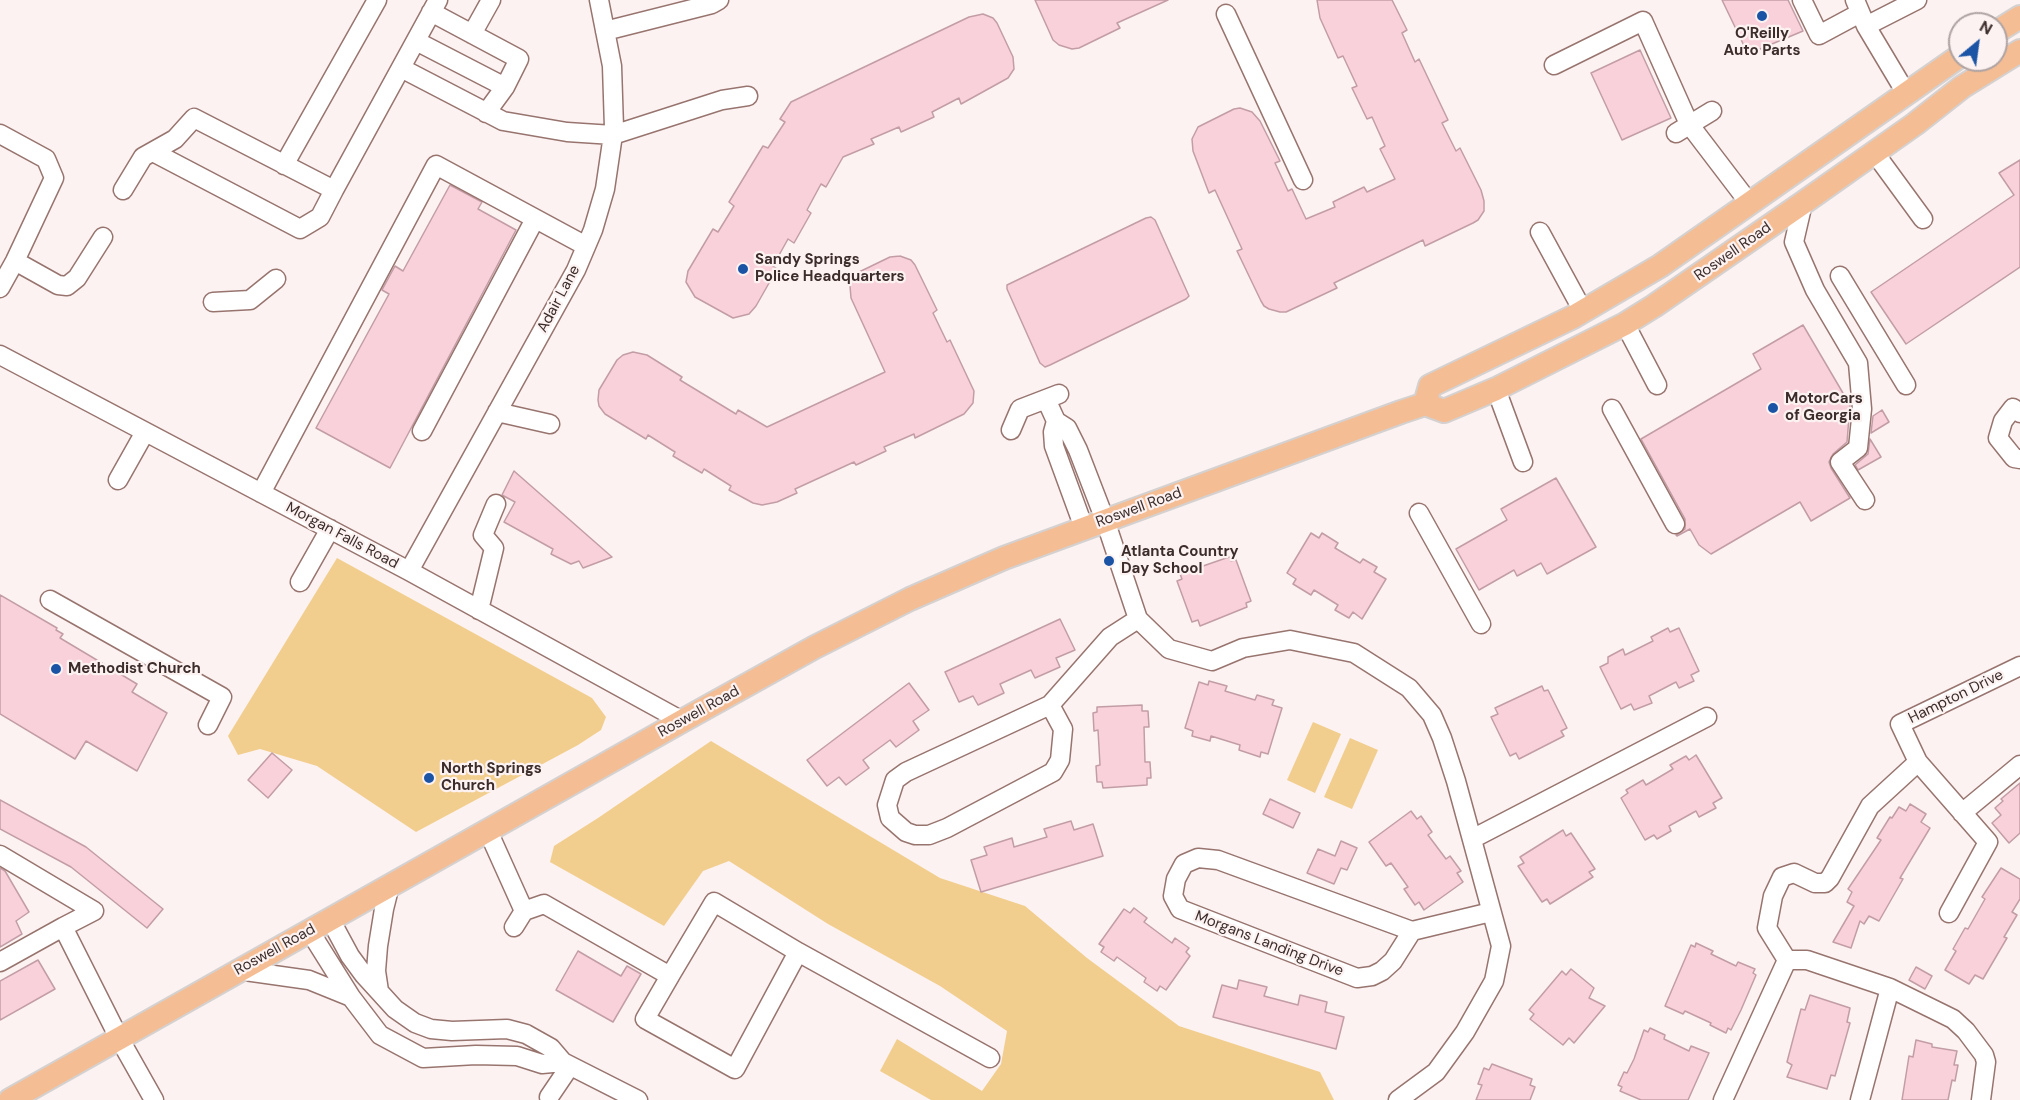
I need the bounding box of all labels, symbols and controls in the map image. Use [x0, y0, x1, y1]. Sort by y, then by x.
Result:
marker: O'Reilly Auto Parts [1755, 9, 1769, 23]
north arrow [1948, 12, 2008, 72]
text: N [1976, 16, 1996, 40]
place label: O'Reilly Auto Parts [1724, 25, 1800, 60]
street label: Roswell Road [1691, 219, 1775, 285]
place label: Sandy Springs Police Headquarters [755, 251, 905, 286]
street label: Adair Lane [534, 262, 584, 336]
marker: Sandy Springs Police Headquarters [736, 262, 750, 276]
place label: MotorCars of Georgia [1785, 390, 1863, 425]
marker: MotorCars of Georgia [1766, 401, 1780, 415]
street label: Roswell Road [1094, 484, 1184, 532]
street label: Morgan Falls Road [283, 499, 401, 573]
place label: Atlanta Country Day School [1121, 543, 1239, 578]
marker: Atlanta Country Day School [1102, 554, 1116, 568]
place label: Methodist Church [68, 660, 201, 678]
marker: Methodist Church [49, 662, 63, 676]
street label: Hampton Drive [1906, 666, 2006, 728]
street label: Roswell Road [655, 682, 743, 742]
place label: North Springs Church [441, 760, 542, 795]
marker: North Springs Church [422, 771, 436, 785]
street label: Morgans Landing Drive [1192, 907, 1346, 981]
street label: Roswell Road [231, 920, 319, 980]

